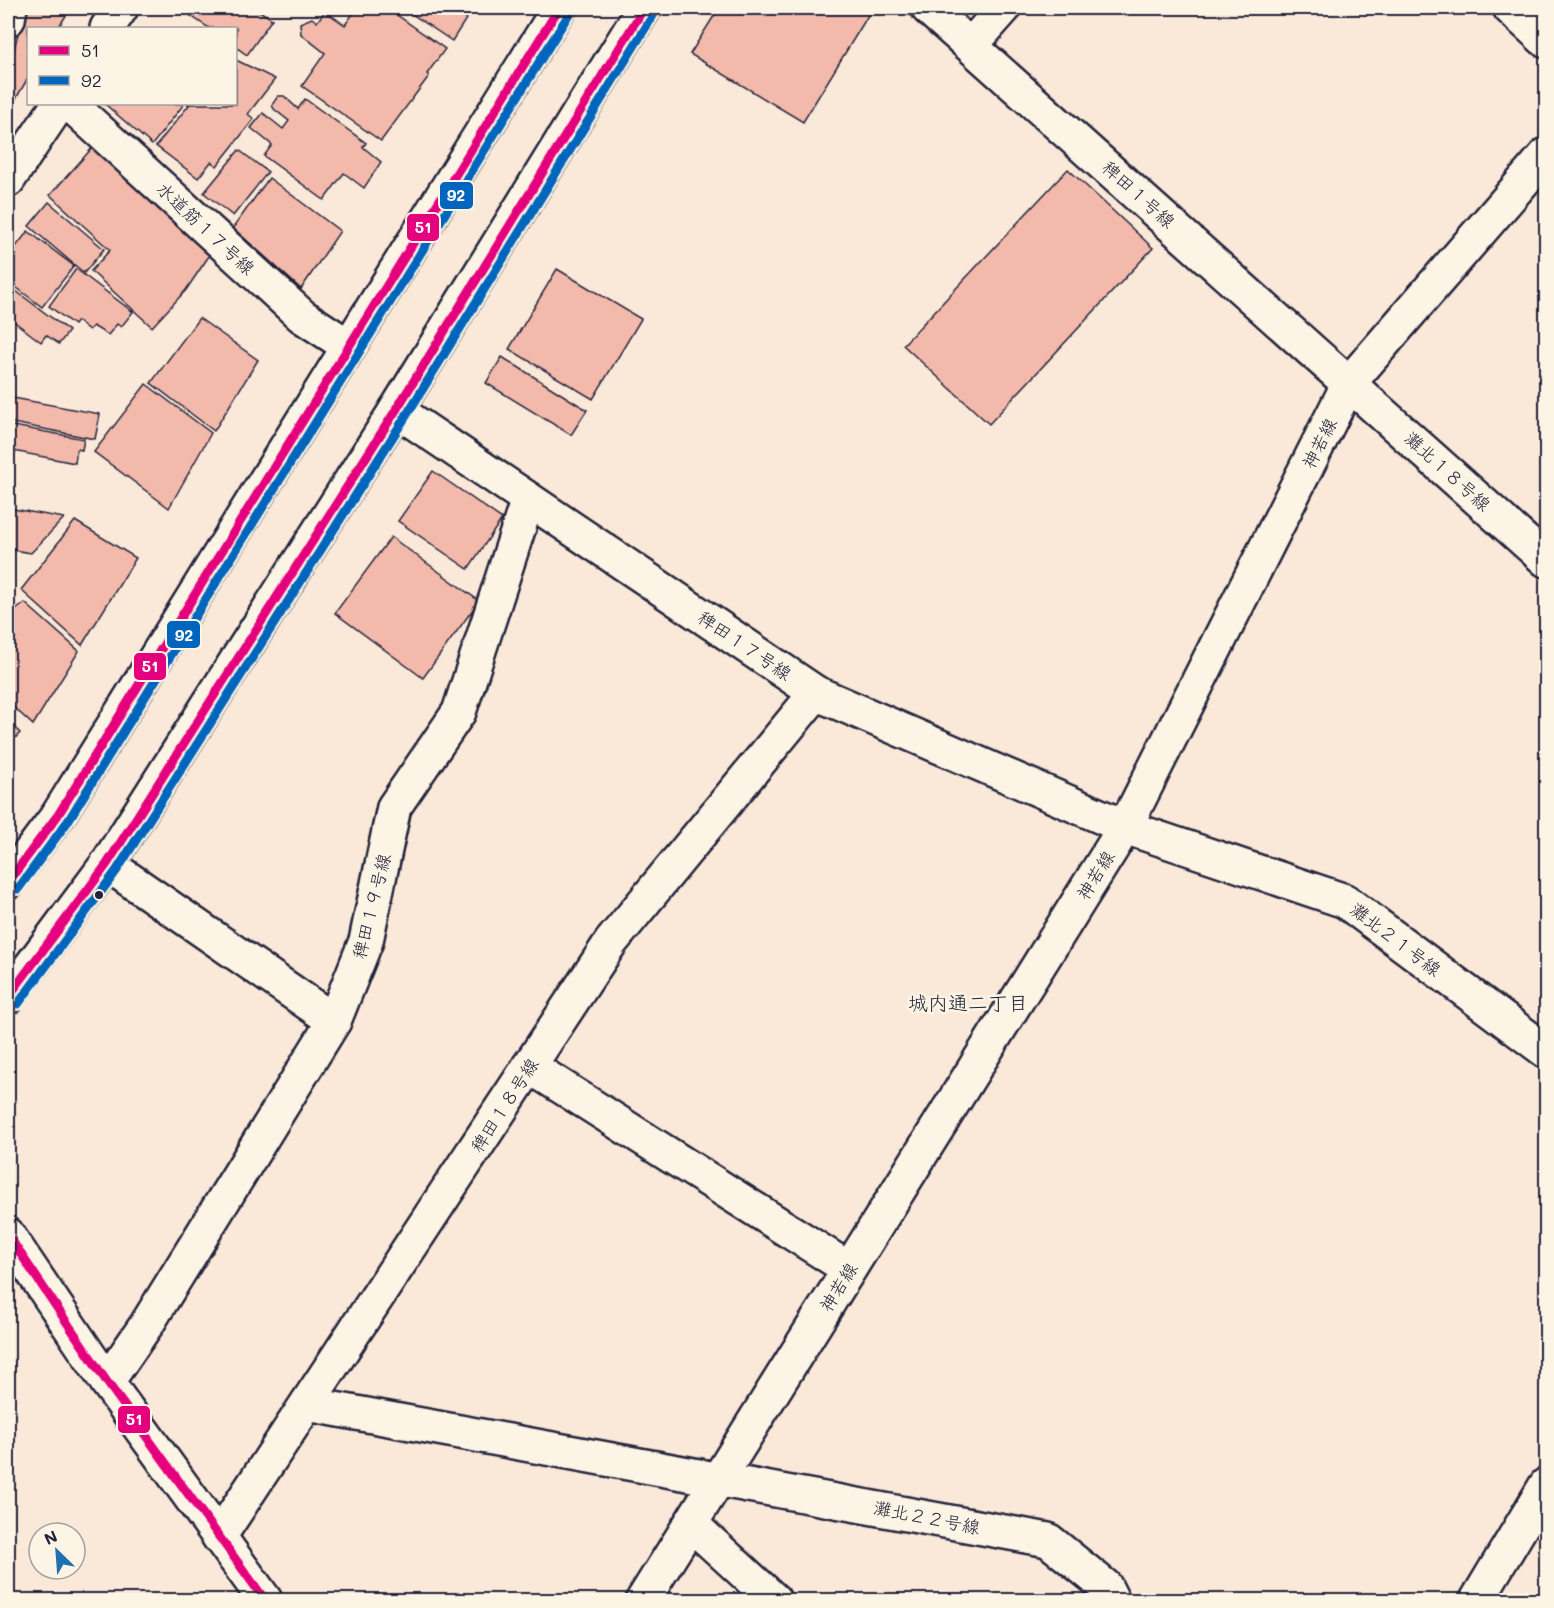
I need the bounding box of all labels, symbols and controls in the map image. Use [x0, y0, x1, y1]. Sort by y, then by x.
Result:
legend [27, 27, 237, 105]
text: 51 [81, 38, 100, 62]
text: 92 [81, 68, 102, 92]
street label: 稗田１号線 [1098, 155, 1180, 233]
street label: 水道筋１７号線 [152, 176, 260, 280]
line badge: 92 [439, 181, 474, 210]
text: 92 [447, 184, 465, 205]
line badge: 51 [406, 213, 440, 242]
text: 51 [415, 216, 431, 237]
street label: 神若線 [1296, 413, 1342, 473]
street label: 灘北１８号線 [1400, 426, 1496, 516]
street label: 稗田１７号線 [694, 605, 796, 685]
line badge: 92 [166, 620, 201, 649]
text: 92 [175, 624, 193, 645]
line badge: 51 [133, 652, 167, 681]
text: 51 [142, 655, 158, 676]
street label: 神若線 [1071, 846, 1119, 904]
street label: 稗田１９号線 [346, 851, 396, 961]
unlabelled marker [93, 889, 105, 901]
street label: 灘北２１号線 [1346, 897, 1446, 981]
district label: 城内通二丁目 [908, 989, 1028, 1015]
street label: 稗田１８号線 [465, 1053, 543, 1157]
street label: 神若線 [814, 1258, 862, 1316]
line badge: 51 [117, 1405, 151, 1434]
text: 51 [126, 1408, 142, 1429]
street label: 灘北２２号線 [872, 1495, 982, 1539]
north arrow [27, 1521, 87, 1581]
text: N [41, 1525, 60, 1549]

